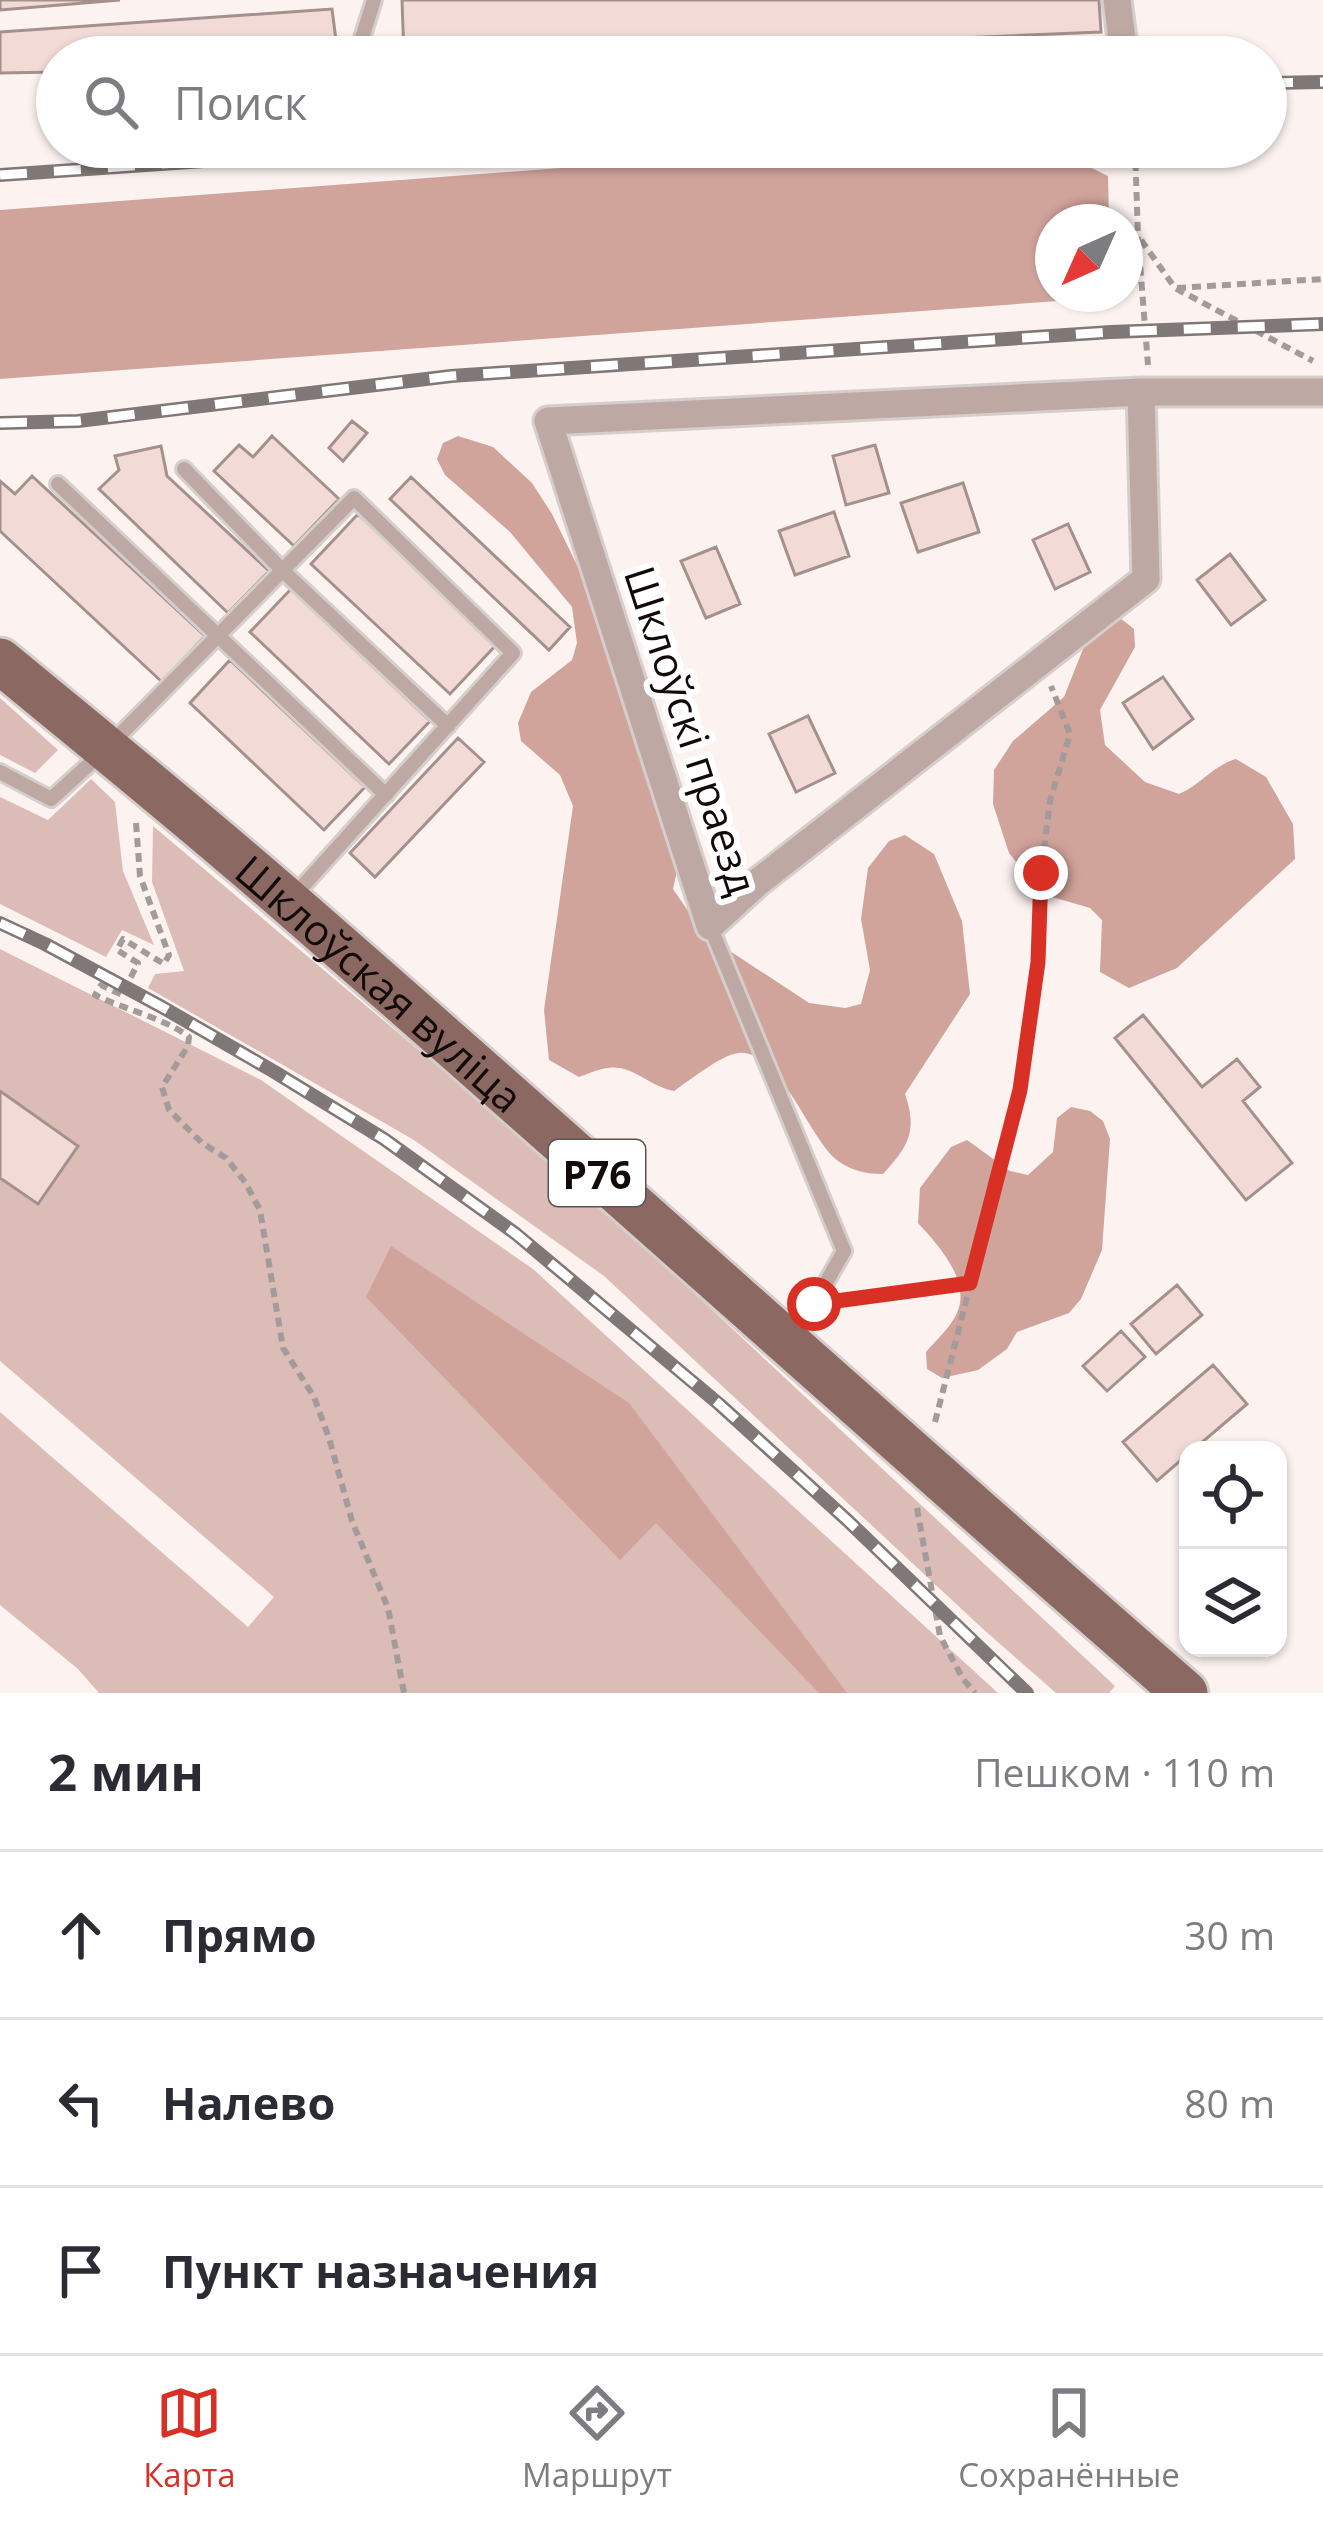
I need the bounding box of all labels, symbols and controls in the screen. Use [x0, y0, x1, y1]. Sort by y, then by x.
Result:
search box [36, 36, 1287, 168]
icon: search [78, 69, 144, 135]
text: Поиск [174, 72, 307, 133]
north arrow [1035, 204, 1143, 312]
street label: Шклоўскі праезд [612, 559, 772, 901]
street label: Шклоўская вуліца [224, 841, 536, 1124]
route end [1014, 846, 1068, 900]
road number: Р76 [549, 1140, 645, 1206]
route start [787, 1277, 841, 1331]
map controls [1179, 1441, 1287, 1657]
button: locate [1179, 1441, 1287, 1549]
button: layers [1179, 1549, 1287, 1657]
text: 2 мин [48, 1736, 204, 1806]
text: Пешком · 110 m [974, 1745, 1275, 1798]
icon: ahead [48, 1902, 114, 1968]
text: Прямо [162, 1904, 317, 1965]
text: 30 m [1184, 1908, 1275, 1961]
icon: left [48, 2070, 114, 2136]
text: Налево [162, 2072, 335, 2133]
text: 80 m [1184, 2076, 1275, 2129]
icon: arrive [48, 2238, 114, 2304]
text: Пункт назначения [162, 2240, 599, 2301]
tab: Карта [143, 2380, 236, 2497]
tab: Маршрут [522, 2380, 672, 2497]
tab: Сохранённые [958, 2380, 1180, 2497]

